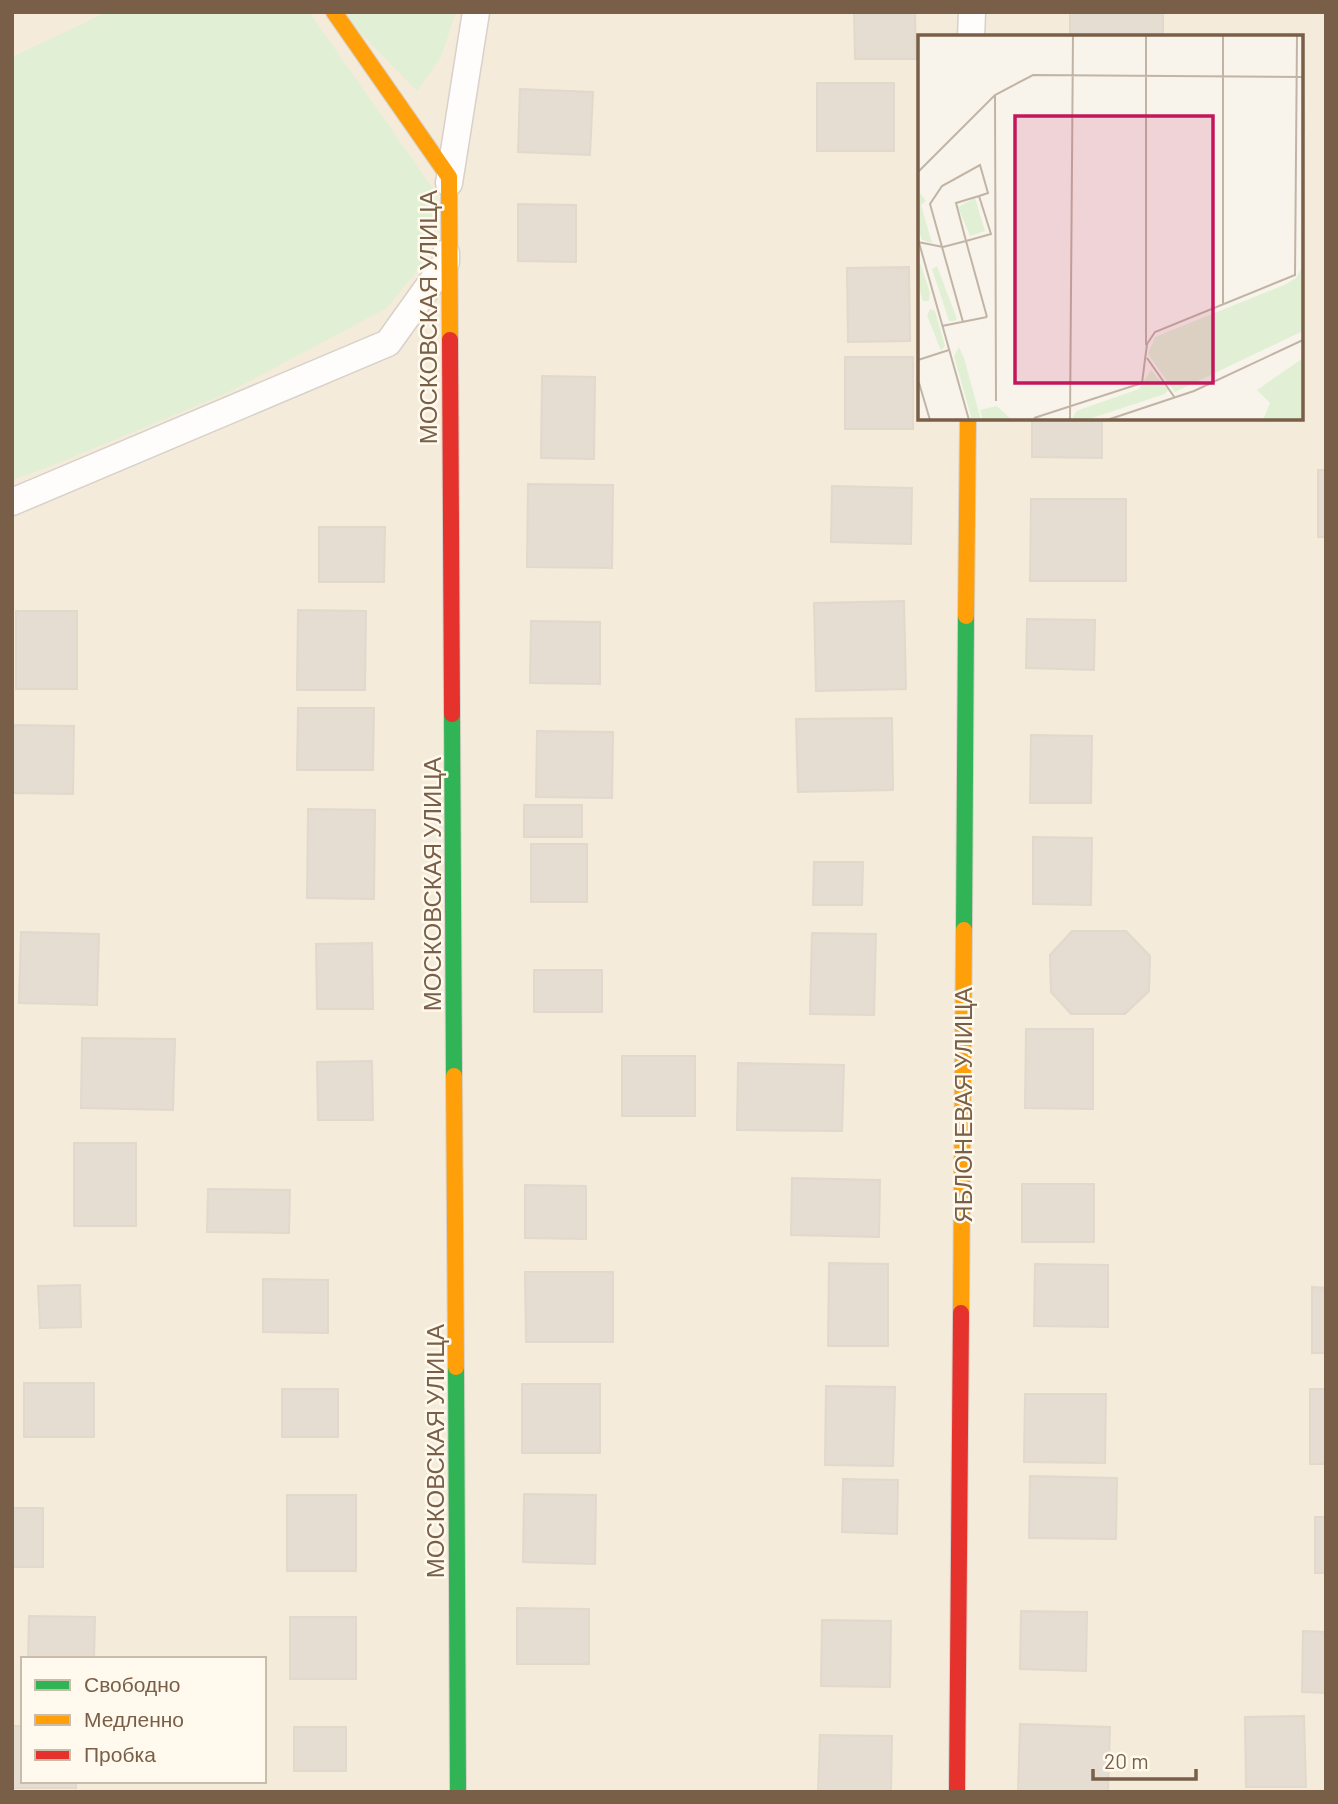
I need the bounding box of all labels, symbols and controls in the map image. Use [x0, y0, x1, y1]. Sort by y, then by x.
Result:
inset map [918, 35, 1303, 420]
street label: МОСКОВСКАЯ УЛИЦА [413, 190, 442, 444]
street label: МОСКОВСКАЯ УЛИЦА [417, 757, 446, 1011]
street label: ЯБЛОНЕВАЯ УЛИЦА [948, 987, 977, 1223]
street label: МОСКОВСКАЯ УЛИЦА [420, 1324, 449, 1578]
legend [21, 1657, 266, 1783]
text: Свободно [84, 1671, 181, 1696]
text: Медленно [84, 1706, 184, 1731]
scale bar [1093, 1738, 1196, 1782]
text: Пробка [84, 1741, 156, 1766]
text: 20 m [1104, 1748, 1149, 1773]

